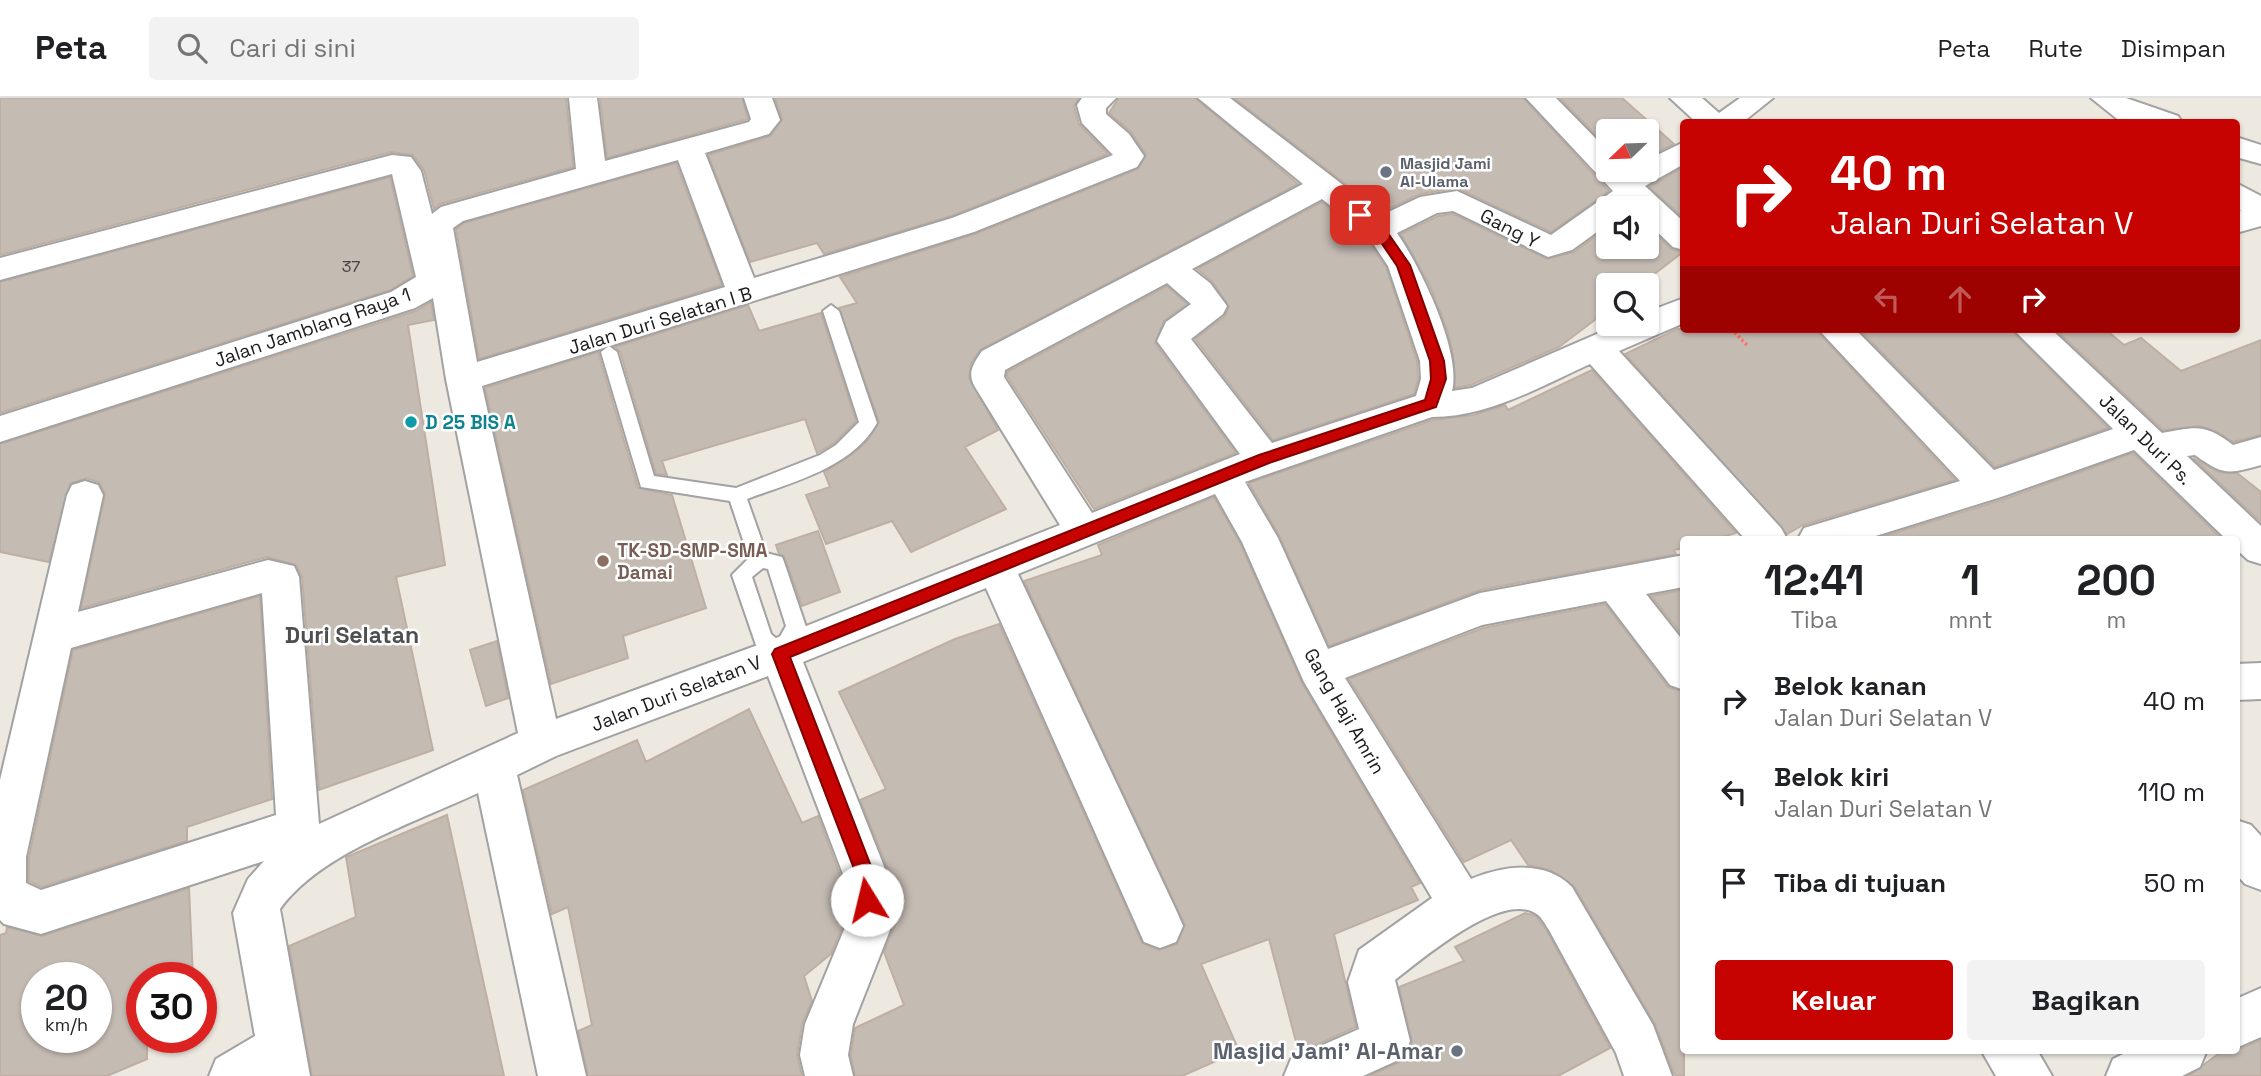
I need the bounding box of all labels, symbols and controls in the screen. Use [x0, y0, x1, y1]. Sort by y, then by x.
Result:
search box [149, 17, 639, 80]
text: Peta [35, 27, 107, 69]
icon: search [173, 29, 211, 67]
text: Cari di sini [229, 31, 356, 65]
text: Peta [1938, 33, 1990, 64]
text: Rute [2028, 33, 2083, 64]
text: Disimpan [2121, 33, 2226, 64]
north arrow [1596, 119, 1659, 182]
map controls [1596, 119, 1659, 336]
text: 40 m [1830, 142, 1947, 204]
icon: right [1715, 147, 1806, 238]
place label: Masjid Jami Al-Ulama [1400, 153, 1491, 192]
marker: Masjid Jami Al-Ulama [1378, 164, 1394, 180]
pin [1330, 185, 1390, 245]
icon: arrive [1341, 196, 1379, 234]
button: sound [1596, 196, 1659, 259]
street label: Gang Y [1476, 203, 1544, 254]
text: Jalan Duri Selatan V [1830, 203, 2134, 243]
house number: 37 [342, 256, 360, 277]
button: search [1596, 273, 1659, 336]
icon: left [1868, 280, 1906, 318]
icon: ahead [1941, 280, 1979, 318]
icon: right [2014, 280, 2052, 318]
street label: Jalan Duri Selatan I B [565, 281, 755, 360]
street label: Jalan Jamblang Raya 1 [210, 282, 414, 373]
street label: Jalan Duri Ps. [2094, 388, 2198, 490]
place label: D 25 BIS A [425, 410, 516, 435]
marker: D 25 BIS A [403, 414, 419, 430]
place label: TK-SD-SMP-SMA Damai [617, 538, 768, 585]
marker: TK-SD-SMP-SMA Damai [595, 553, 611, 569]
text: 12:41 [1764, 554, 1865, 607]
text: 1 [1961, 554, 1980, 607]
text: 200 [2077, 554, 2156, 607]
text: Tiba [1791, 605, 1838, 635]
text: mnt [1949, 605, 1993, 635]
text: m [2106, 605, 2126, 635]
district label: Duri Selatan [285, 620, 419, 650]
street label: Gang Haji Amrin [1298, 644, 1391, 779]
street label: Jalan Duri Selatan V [588, 649, 765, 737]
text: Belok kanan [1774, 669, 1927, 703]
icon: right [1715, 682, 1753, 720]
text: 40 m [2143, 684, 2205, 718]
text: Jalan Duri Selatan V [1774, 703, 1992, 733]
text: Belok kiri [1774, 760, 1889, 794]
icon: left [1715, 773, 1753, 811]
text: 110 m [2138, 775, 2205, 809]
text: Jalan Duri Selatan V [1774, 794, 1992, 824]
position arrow [830, 863, 904, 937]
icon: arrive [1715, 864, 1753, 902]
text: Tiba di tujuan [1774, 866, 1946, 900]
text: 50 m [2144, 866, 2205, 900]
button: Keluar [1715, 960, 1953, 1040]
button: Bagikan [1967, 960, 2205, 1040]
speed limit sign: 30 [126, 962, 217, 1053]
text: 20 [45, 976, 88, 1020]
text: km/h [45, 1013, 88, 1036]
place label: Masjid Jami' Al-Amar [1213, 1036, 1443, 1066]
marker: Masjid Jami' Al-Amar [1449, 1043, 1465, 1059]

